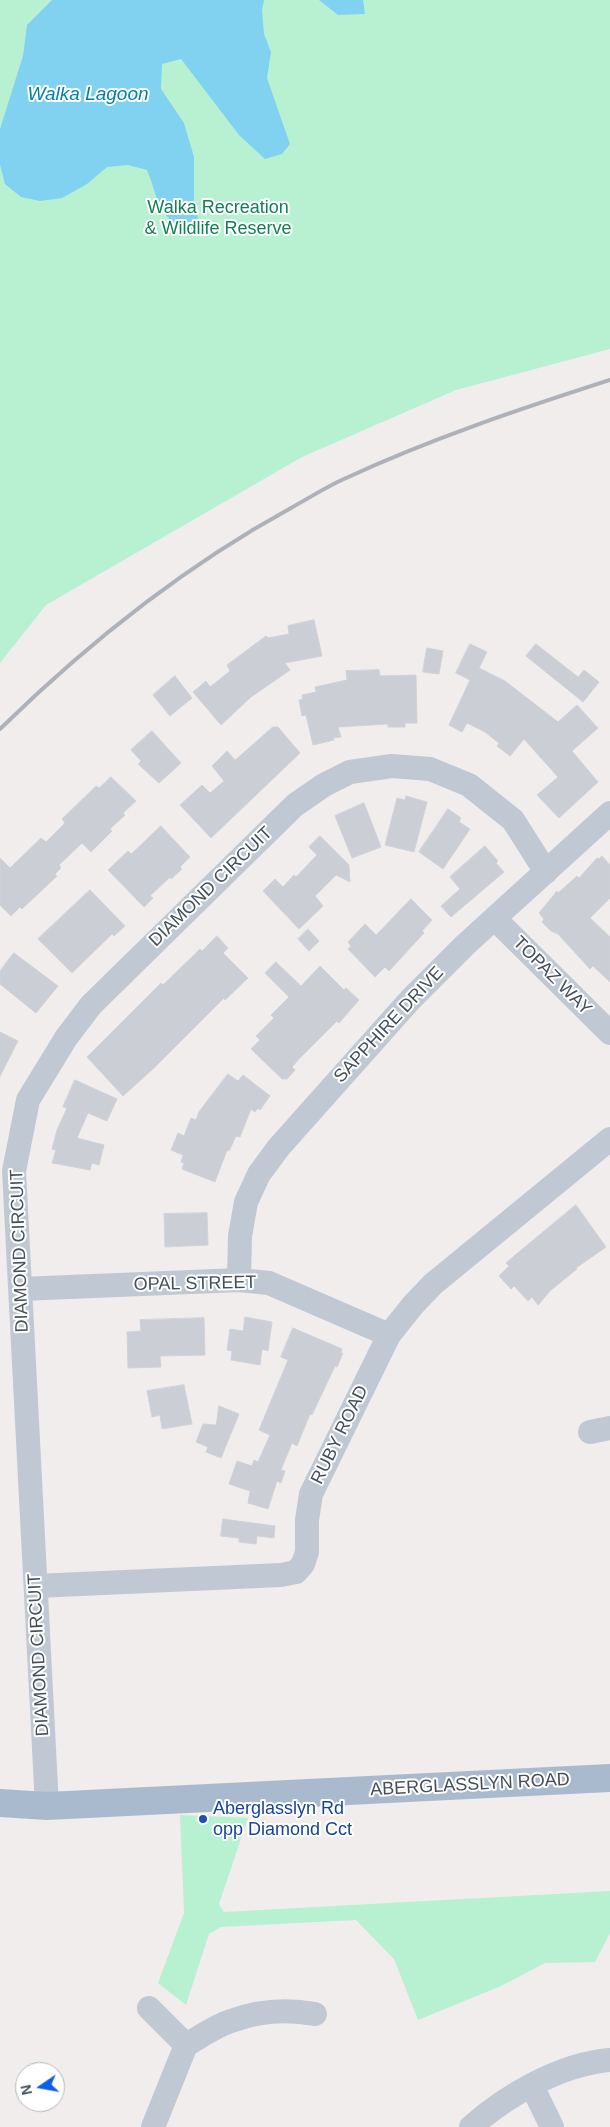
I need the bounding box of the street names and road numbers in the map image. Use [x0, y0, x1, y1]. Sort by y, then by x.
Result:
street label: DIAMOND CIRCUIT [145, 823, 277, 951]
street label: TOPAZ WAY [508, 932, 596, 1020]
street label: SAPPHIRE DRIVE [330, 962, 448, 1088]
street label: DIAMOND CIRCUIT [6, 1169, 34, 1333]
street label: OPAL STREET [133, 1272, 257, 1296]
street label: RUBY ROAD [307, 1382, 373, 1488]
street label: DIAMOND CIRCUIT [24, 1573, 54, 1737]
street label: ABERGLASSLYN ROAD [370, 1769, 570, 1801]

